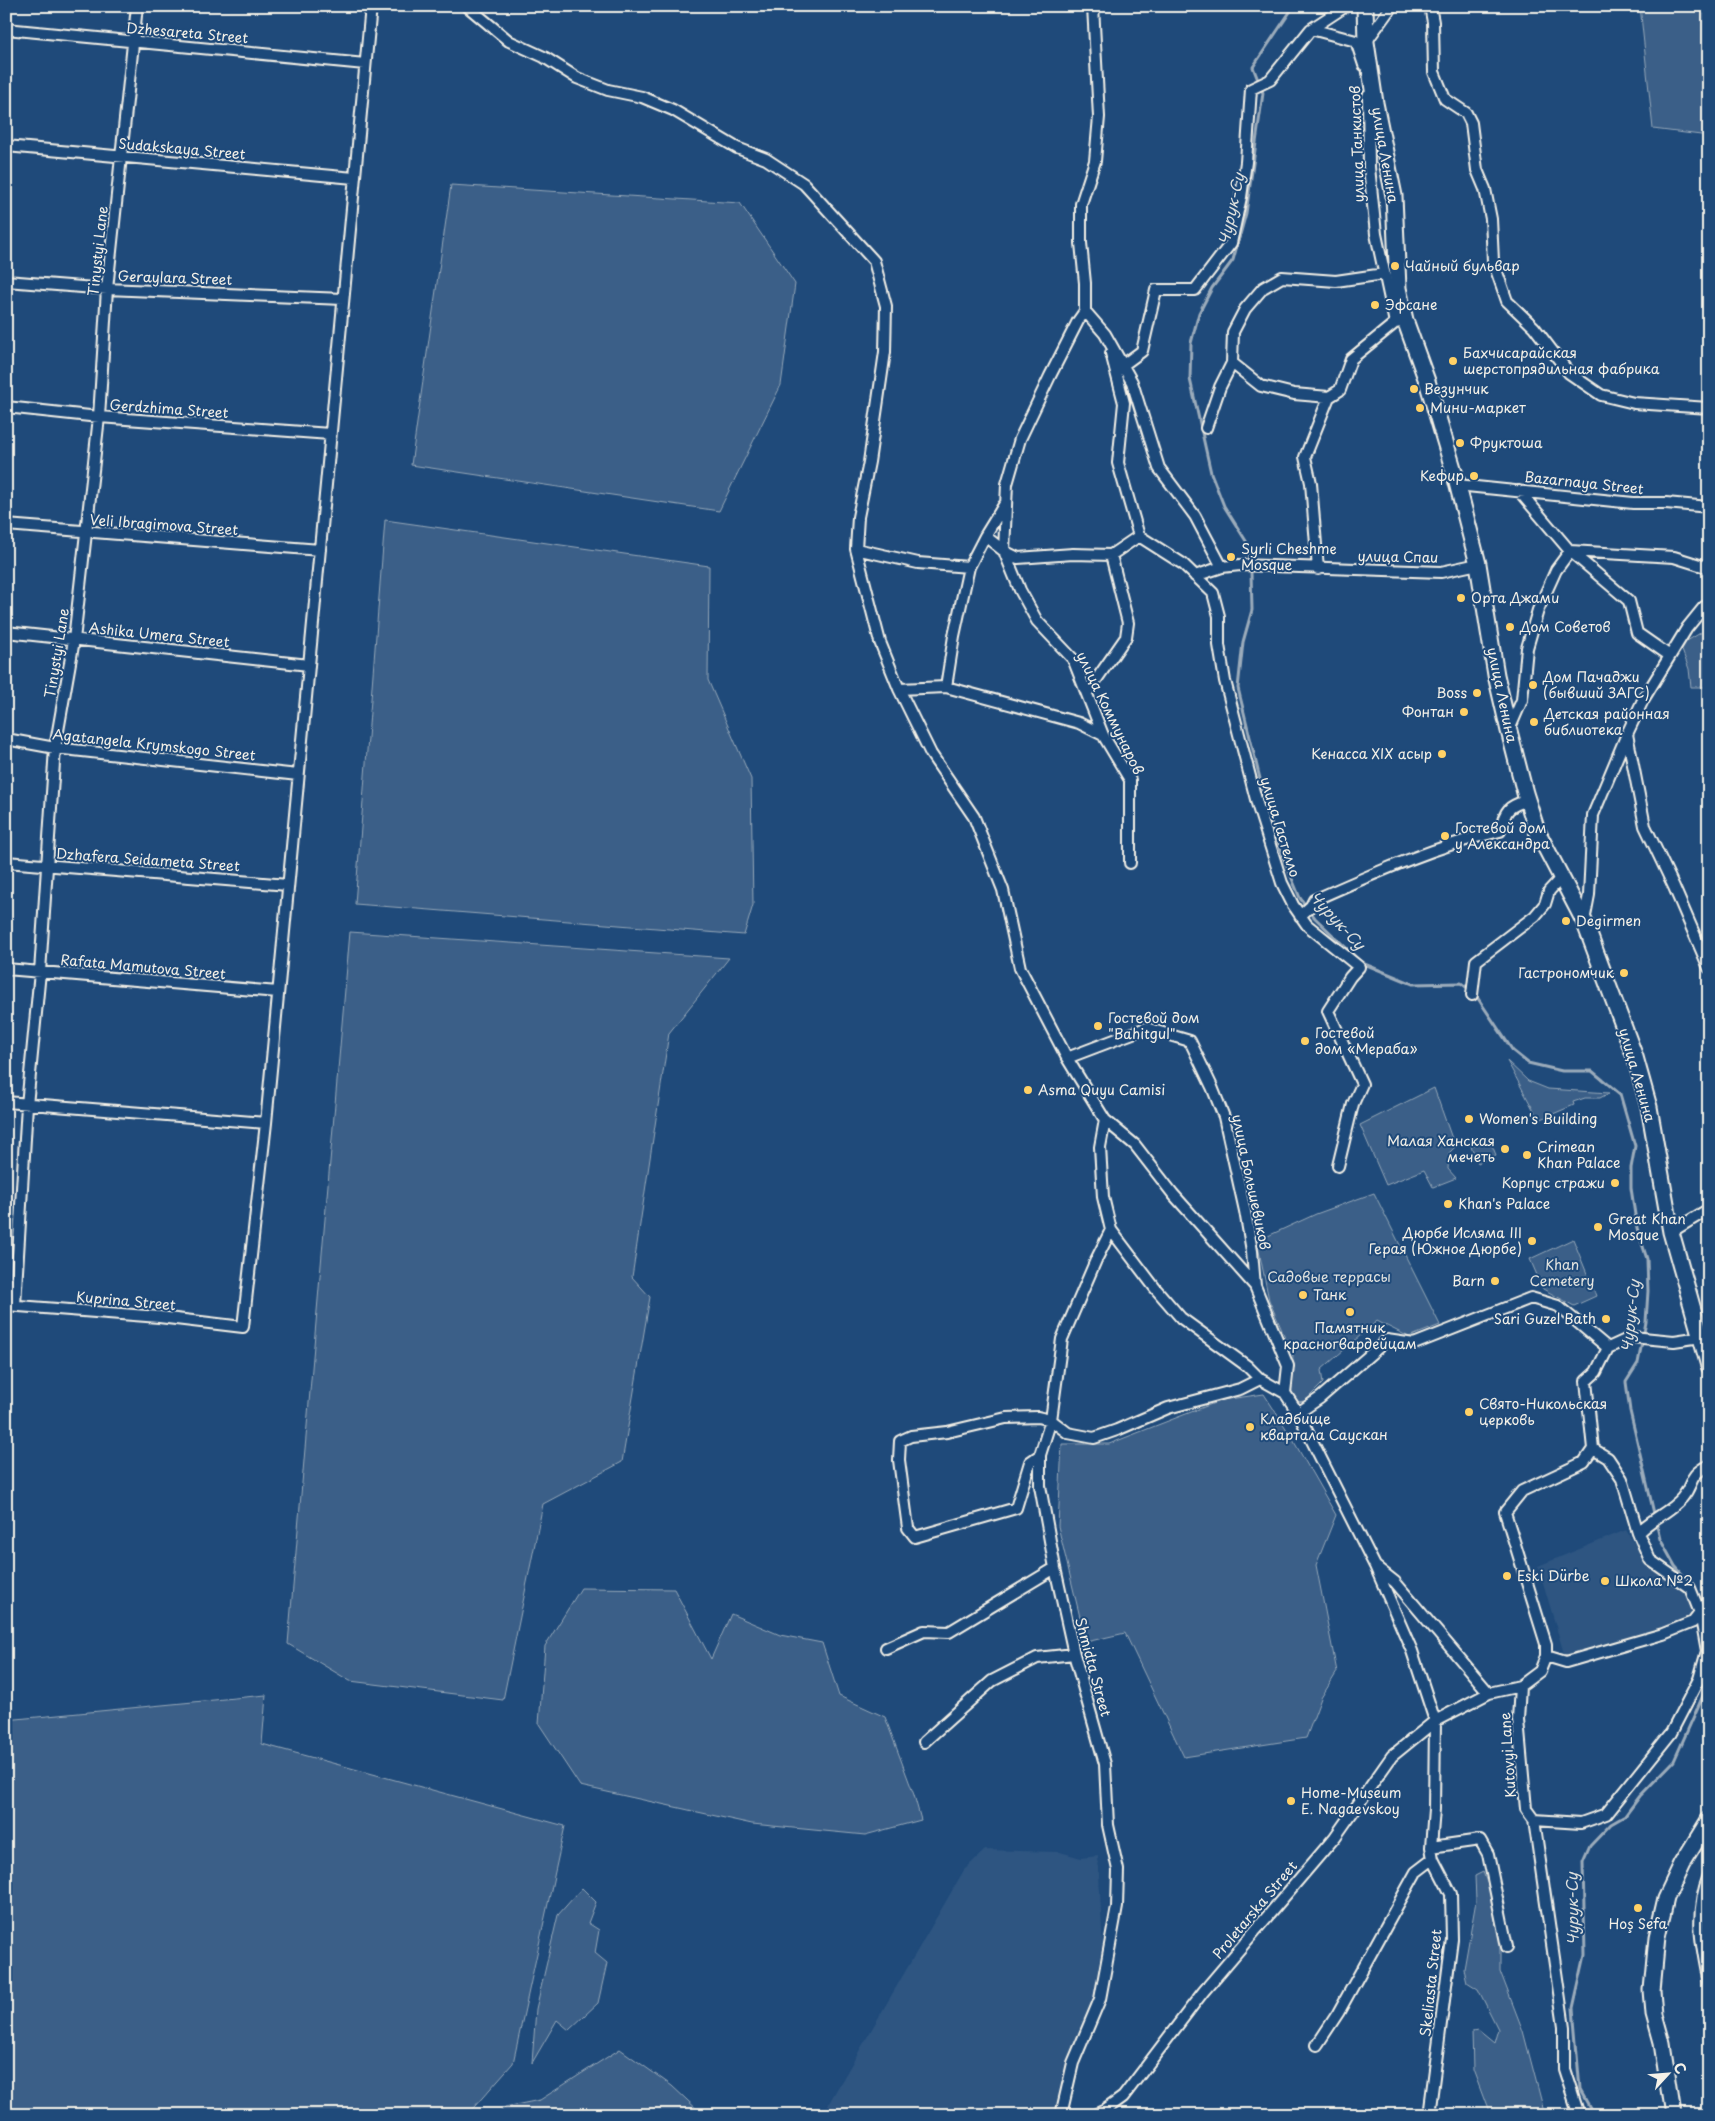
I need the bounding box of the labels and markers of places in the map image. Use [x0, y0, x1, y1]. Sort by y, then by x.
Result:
place label: Чайный бульвар [1405, 255, 1520, 276]
marker: Чайный бульвар [1389, 260, 1401, 272]
place label: Эфсане [1385, 294, 1437, 315]
marker: Эфсане [1369, 299, 1381, 311]
place label: Бахчисарайская шерстопрядильная фабрика [1463, 342, 1660, 379]
marker: Бахчисарайская шерстопрядильная фабрика [1447, 355, 1459, 367]
place label: Везунчик [1424, 378, 1489, 399]
marker: Везунчик [1408, 383, 1420, 395]
place label: Мини-маркет [1430, 397, 1526, 418]
marker: Мини-маркет [1414, 402, 1426, 414]
place label: Фруктоша [1470, 432, 1543, 453]
marker: Фруктоша [1454, 437, 1466, 449]
place label: Кефир [1420, 465, 1464, 486]
marker: Кефир [1468, 470, 1480, 482]
place label: Syrli Cheshme Mosque [1241, 538, 1337, 575]
marker: Syrli Cheshme Mosque [1225, 551, 1237, 563]
place label: Орта Джами [1471, 587, 1559, 608]
marker: Орта Джами [1455, 592, 1467, 604]
place label: Дом Советов [1519, 616, 1611, 637]
marker: Дом Советов [1504, 621, 1516, 633]
place label: Дом Пачаджи (бывший ЗАГС) [1542, 666, 1650, 703]
marker: Дом Пачаджи (бывший ЗАГС) [1527, 679, 1539, 691]
place label: Boss [1436, 682, 1467, 703]
marker: Boss [1471, 687, 1483, 699]
place label: Фонтан [1402, 701, 1454, 722]
place label: Детская районная библиотека [1543, 703, 1670, 740]
marker: Фонтан [1458, 706, 1470, 718]
marker: Детская районная библиотека [1528, 716, 1540, 728]
place label: Кенасса XIX асыр [1311, 743, 1432, 764]
marker: Кенасса XIX асыр [1436, 748, 1448, 760]
place label: Гостевой дом у Александра [1455, 817, 1550, 854]
marker: Гостевой дом у Александра [1439, 830, 1451, 842]
place label: Degirmen [1576, 910, 1641, 931]
marker: Degirmen [1560, 915, 1572, 927]
place label: Гастрономчик [1518, 962, 1615, 983]
marker: Гастрономчик [1618, 967, 1630, 979]
place label: Гостевой дом "Bahitgul" [1108, 1007, 1200, 1044]
marker: Гостевой дом "Bahitgul" [1092, 1020, 1104, 1032]
place label: Гостевой дом «Мераба» [1315, 1022, 1417, 1059]
marker: Гостевой дом «Мераба» [1299, 1035, 1311, 1047]
place label: Asma Quyu Camisi [1038, 1079, 1165, 1100]
marker: Asma Quyu Camisi [1022, 1084, 1034, 1096]
place label: Women's Building [1479, 1108, 1597, 1129]
marker: Women's Building [1463, 1113, 1475, 1125]
place label: Малая Ханская мечеть [1387, 1130, 1495, 1167]
place label: Crimean Khan Palace [1537, 1136, 1621, 1173]
marker: Малая Ханская мечеть [1499, 1143, 1511, 1155]
marker: Crimean Khan Palace [1521, 1149, 1533, 1161]
place label: Корпус стражи [1501, 1172, 1605, 1193]
marker: Корпус стражи [1609, 1177, 1621, 1189]
place label: Khan's Palace [1458, 1193, 1550, 1214]
marker: Khan's Palace [1442, 1198, 1454, 1210]
place label: Great Khan Mosque [1608, 1208, 1686, 1245]
marker: Great Khan Mosque [1592, 1221, 1604, 1233]
place label: Дюрбе Исляма III Герая (Южное Дюрбе) [1368, 1222, 1522, 1259]
marker: Дюрбе Исляма III Герая (Южное Дюрбе) [1526, 1235, 1538, 1247]
place label: Barn [1452, 1270, 1485, 1291]
marker: Barn [1489, 1275, 1501, 1287]
place label: Танк [1313, 1284, 1347, 1305]
marker: Танк [1297, 1289, 1309, 1301]
marker: Памятник красногвардейцам [1344, 1306, 1356, 1318]
place label: Sari Guzel Bath [1494, 1308, 1596, 1329]
marker: Sari Guzel Bath [1600, 1313, 1612, 1325]
place label: Памятник красногвардейцам [1283, 1317, 1417, 1354]
place label: Свято-Никольская церковь [1479, 1393, 1607, 1430]
marker: Свято-Никольская церковь [1463, 1406, 1475, 1418]
place label: Кладбище квартала Саускан [1260, 1408, 1388, 1445]
marker: Кладбище квартала Саускан [1244, 1421, 1256, 1433]
place label: Eski Dürbe [1517, 1565, 1590, 1586]
marker: Eski Dürbe [1501, 1570, 1513, 1582]
place label: Школа №2 [1615, 1570, 1693, 1591]
marker: Школа №2 [1599, 1575, 1611, 1587]
place label: Home-Museum E. Nagaevskoy [1301, 1782, 1401, 1819]
marker: Home-Museum E. Nagaevskoy [1285, 1795, 1297, 1807]
marker: Hoş Sefa [1632, 1902, 1644, 1914]
place label: Hoş Sefa [1609, 1913, 1668, 1934]

